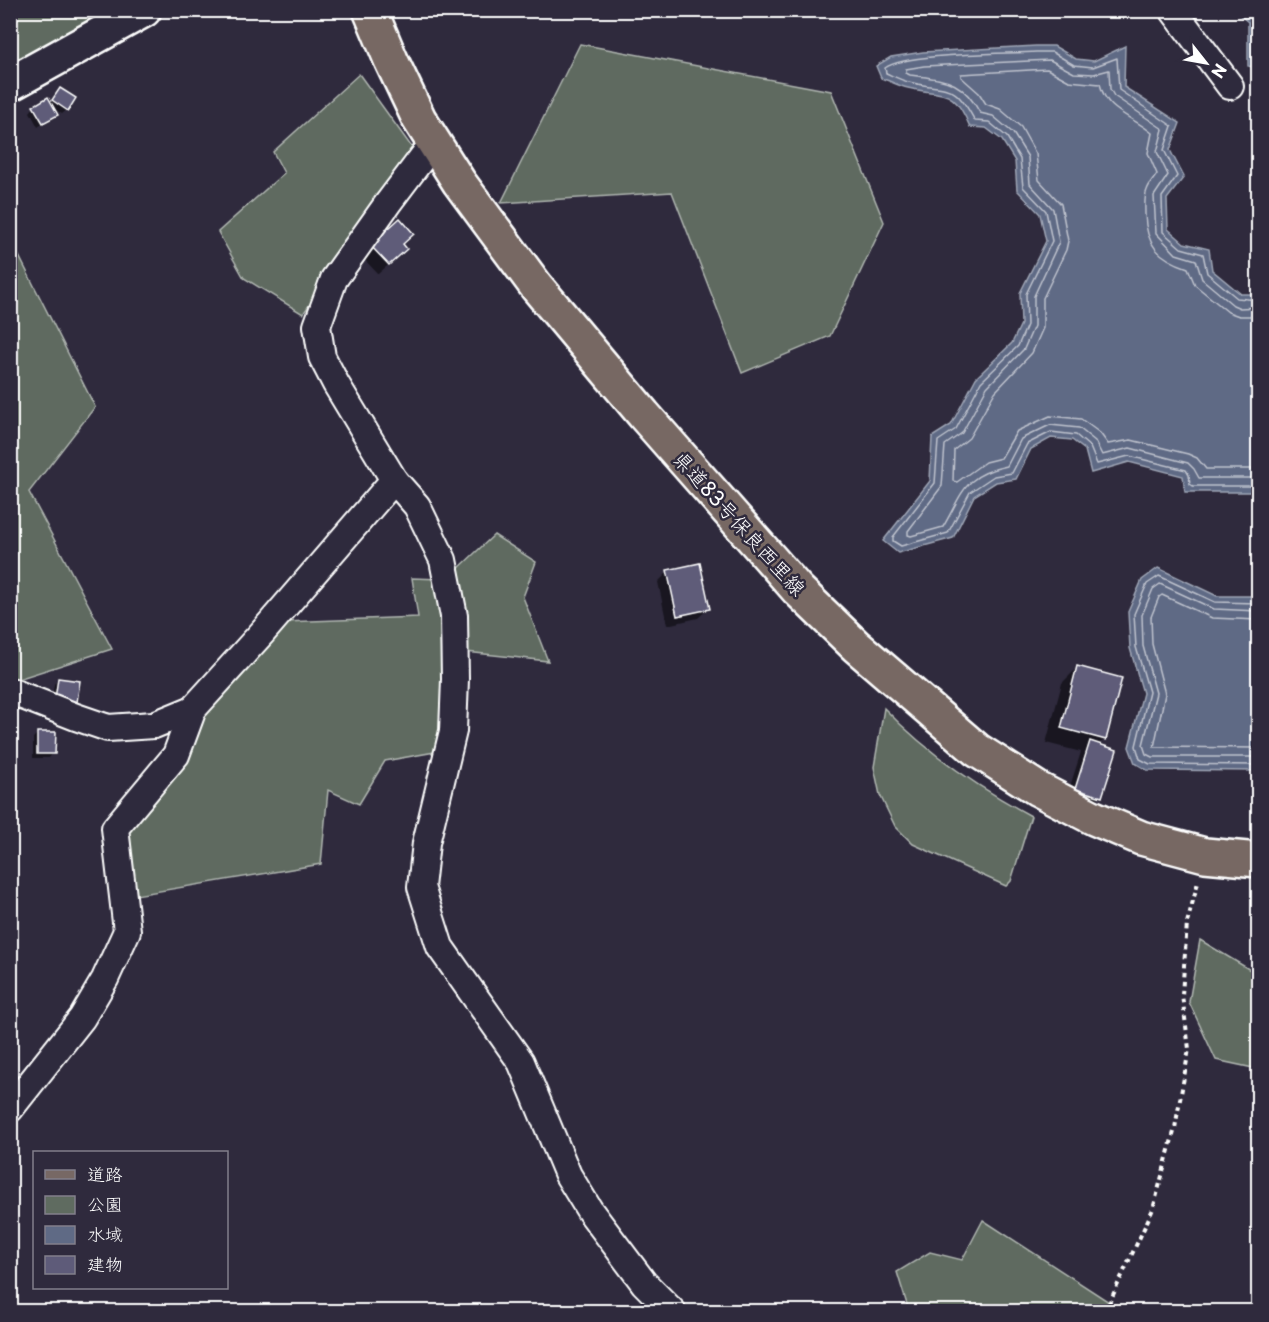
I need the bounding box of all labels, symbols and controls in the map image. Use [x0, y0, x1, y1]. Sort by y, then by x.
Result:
north arrow [1176, 33, 1236, 93]
text: N [1206, 60, 1233, 83]
street label: 県道83号保良西里線 [667, 444, 813, 602]
legend [33, 1151, 228, 1289]
text: 道路 [87, 1160, 123, 1187]
text: 公園 [87, 1190, 123, 1217]
text: 水域 [87, 1220, 123, 1247]
text: 建物 [87, 1250, 123, 1277]

